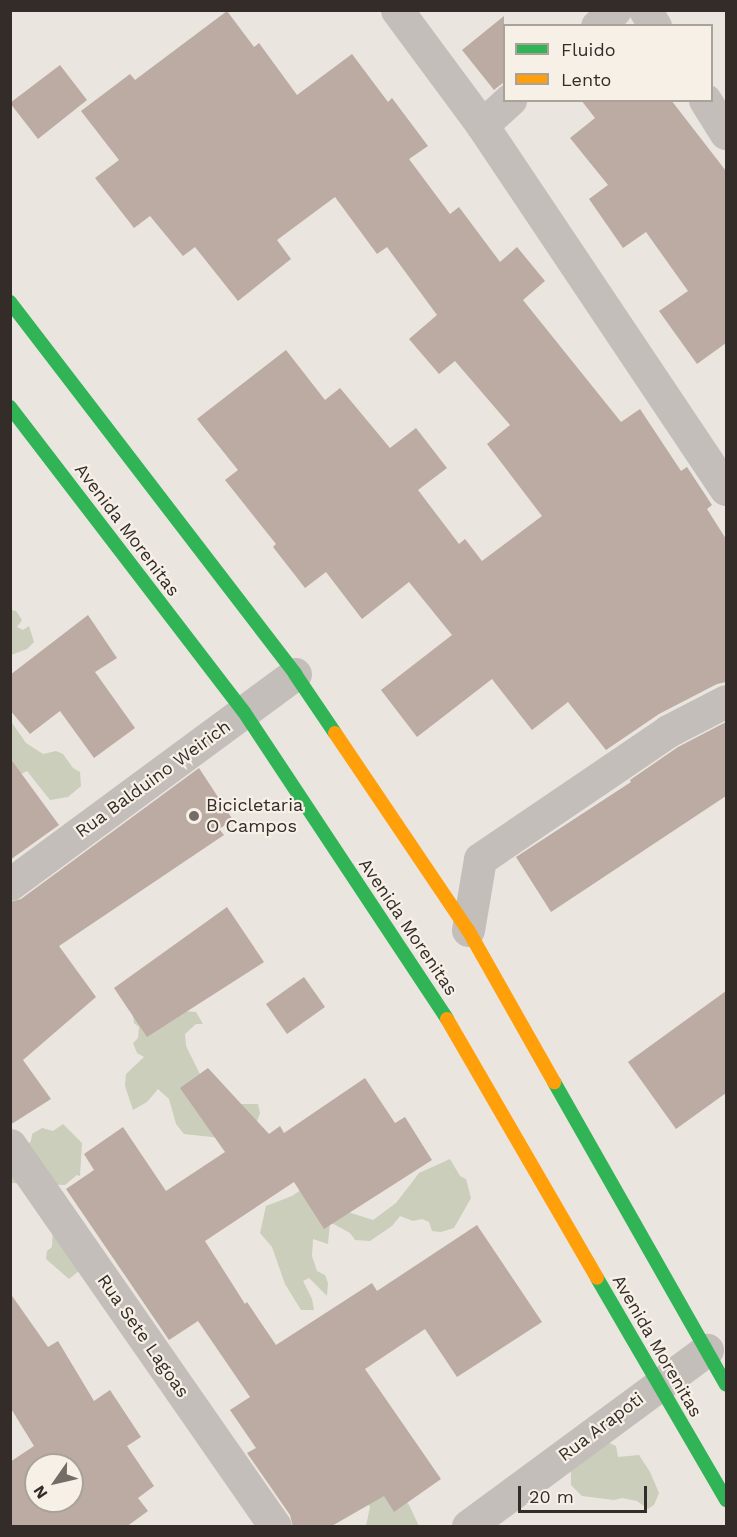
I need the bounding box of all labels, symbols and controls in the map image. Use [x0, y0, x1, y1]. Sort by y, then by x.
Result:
legend [503, 24, 713, 102]
text: Fluido [561, 39, 615, 60]
text: Lento [561, 69, 611, 90]
street label: Avenida Morenitas [70, 459, 184, 601]
street label: Rua Balduino Weirich [71, 715, 235, 843]
place label: Bicicletaria O Campos [206, 795, 303, 838]
marker: Bicicletaria O Campos [187, 809, 201, 823]
street label: Avenida Morenitas [354, 854, 462, 1000]
street label: Rua Sete Lagoas [92, 1270, 194, 1402]
street label: Avenida Morenitas [607, 1271, 707, 1421]
street label: Rua Arapoti [554, 1387, 648, 1467]
north arrow [24, 1453, 84, 1513]
scale bar [521, 1474, 650, 1512]
text: N [29, 1482, 52, 1502]
text: 20 m [529, 1486, 574, 1507]

